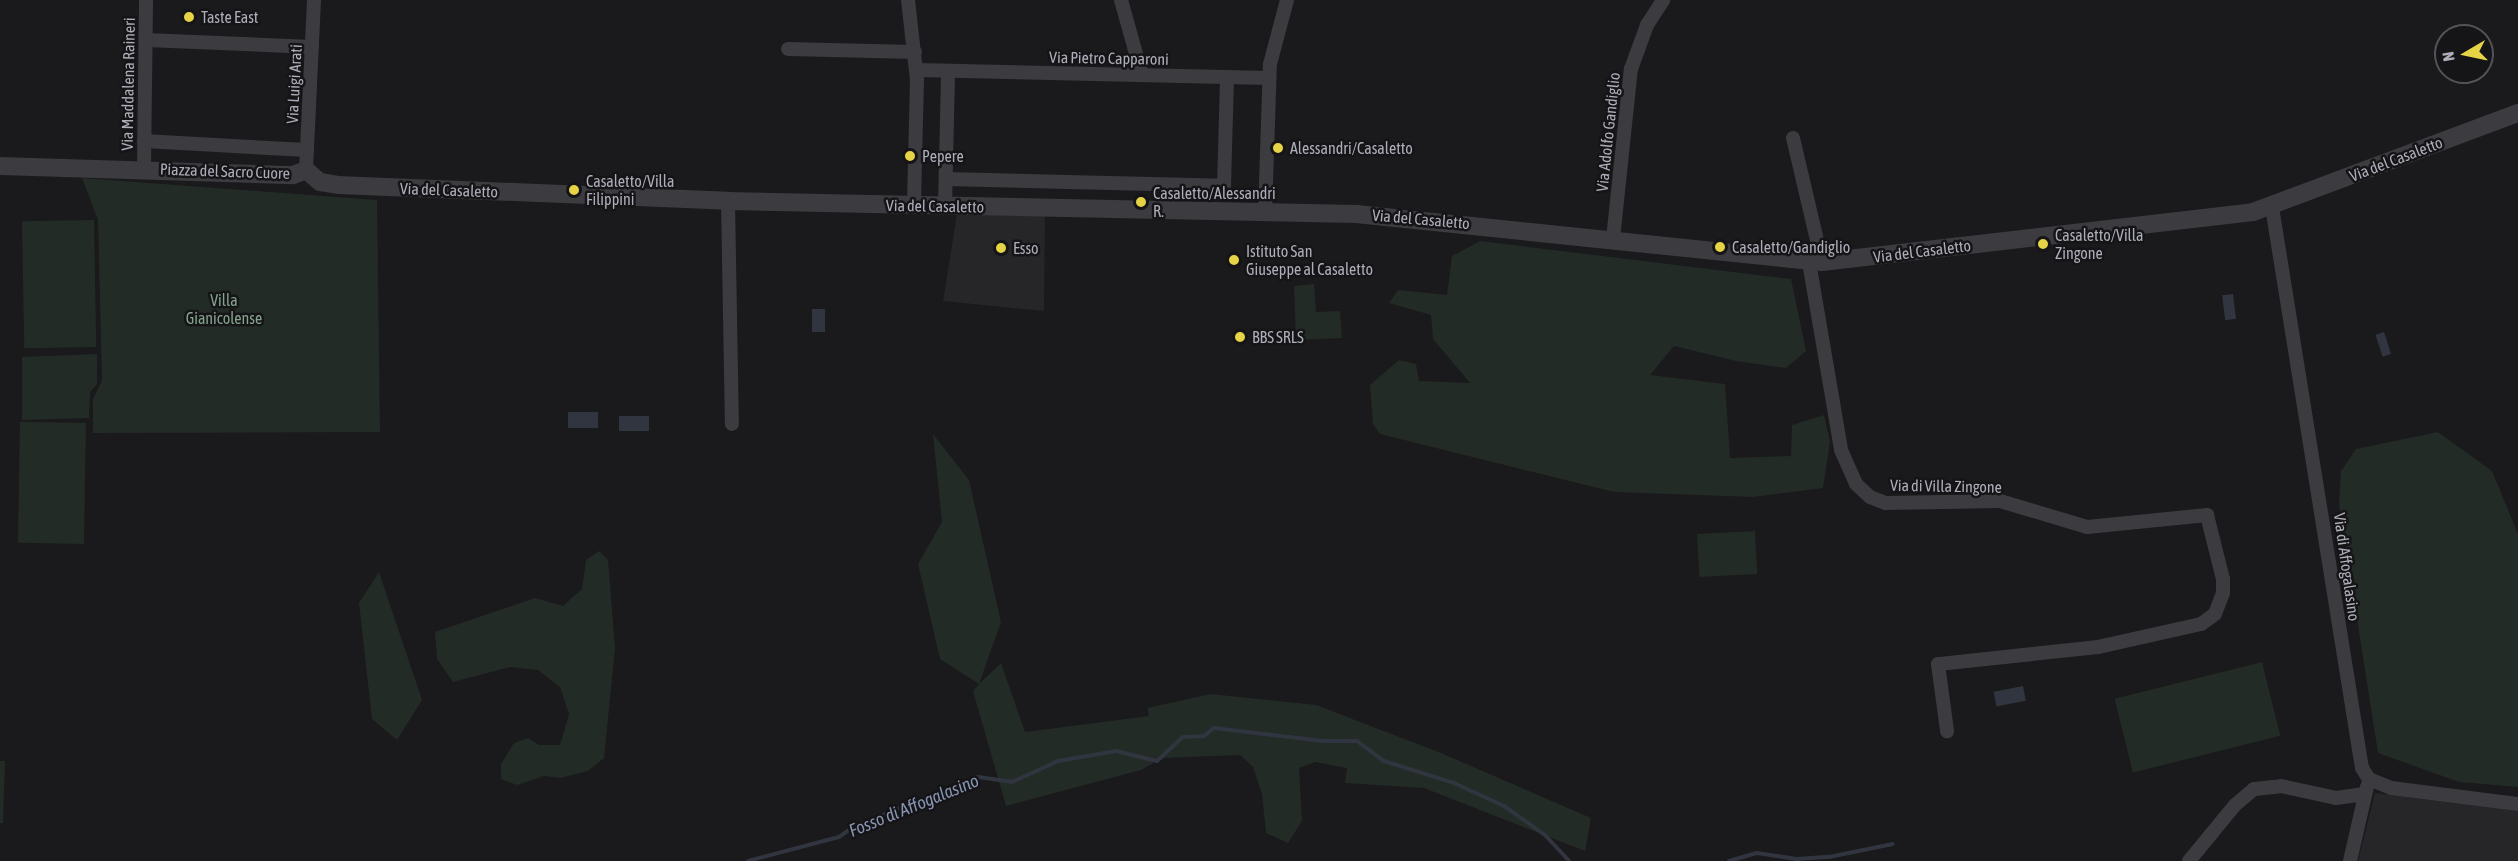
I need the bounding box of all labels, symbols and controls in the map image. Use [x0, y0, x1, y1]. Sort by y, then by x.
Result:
place label: Taste East [201, 7, 258, 27]
marker: Taste East [182, 10, 196, 24]
street label: Via Maddalena Raineri [117, 17, 139, 151]
north arrow [2434, 24, 2494, 84]
street label: Via Luigi Arati [282, 44, 306, 124]
street label: Via Pietro Capparoni [1049, 47, 1169, 69]
text: N [2439, 50, 2458, 63]
street label: Via Adolfo Gandiglio [1592, 71, 1624, 193]
street label: Via del Casaletto [2347, 132, 2445, 186]
place label: Alessandri/Casaletto [1290, 138, 1413, 158]
marker: Alessandri/Casaletto [1271, 141, 1285, 155]
place label: Pepere [922, 146, 964, 166]
marker: Pepere [903, 149, 917, 163]
street label: Piazza del Sacro Cuore [160, 159, 290, 183]
place label: Casaletto/Villa Filippini [586, 171, 674, 209]
street label: Via del Casaletto [400, 179, 498, 201]
marker: Casaletto/Villa Filippini [567, 183, 581, 197]
place label: Casaletto/Alessandri R. [1153, 183, 1276, 221]
marker: Casaletto/Alessandri R. [1134, 195, 1148, 209]
street label: Via del Casaletto [886, 196, 984, 216]
street label: Via del Casaletto [1371, 205, 1471, 233]
place label: Casaletto/Villa Zingone [2055, 225, 2143, 263]
street label: Via del Casaletto [1872, 235, 1972, 267]
place label: Casaletto/Gandiglio [1732, 237, 1850, 257]
marker: Casaletto/Villa Zingone [2036, 237, 2050, 251]
place label: Esso [1013, 238, 1039, 258]
marker: Casaletto/Gandiglio [1713, 240, 1727, 254]
marker: Esso [994, 241, 1008, 255]
place label: Istituto San Giuseppe al Casaletto [1246, 241, 1373, 279]
marker: Istituto San Giuseppe al Casaletto [1227, 253, 1241, 267]
park label: Villa Gianicolense [186, 290, 262, 328]
place label: BBS SRLS [1252, 327, 1304, 347]
marker: BBS SRLS [1233, 330, 1247, 344]
street label: Via di Villa Zingone [1890, 475, 2002, 497]
street label: Via di Affogalasino [2330, 512, 2364, 622]
water label: Fosso di Affogalasino [846, 770, 982, 842]

